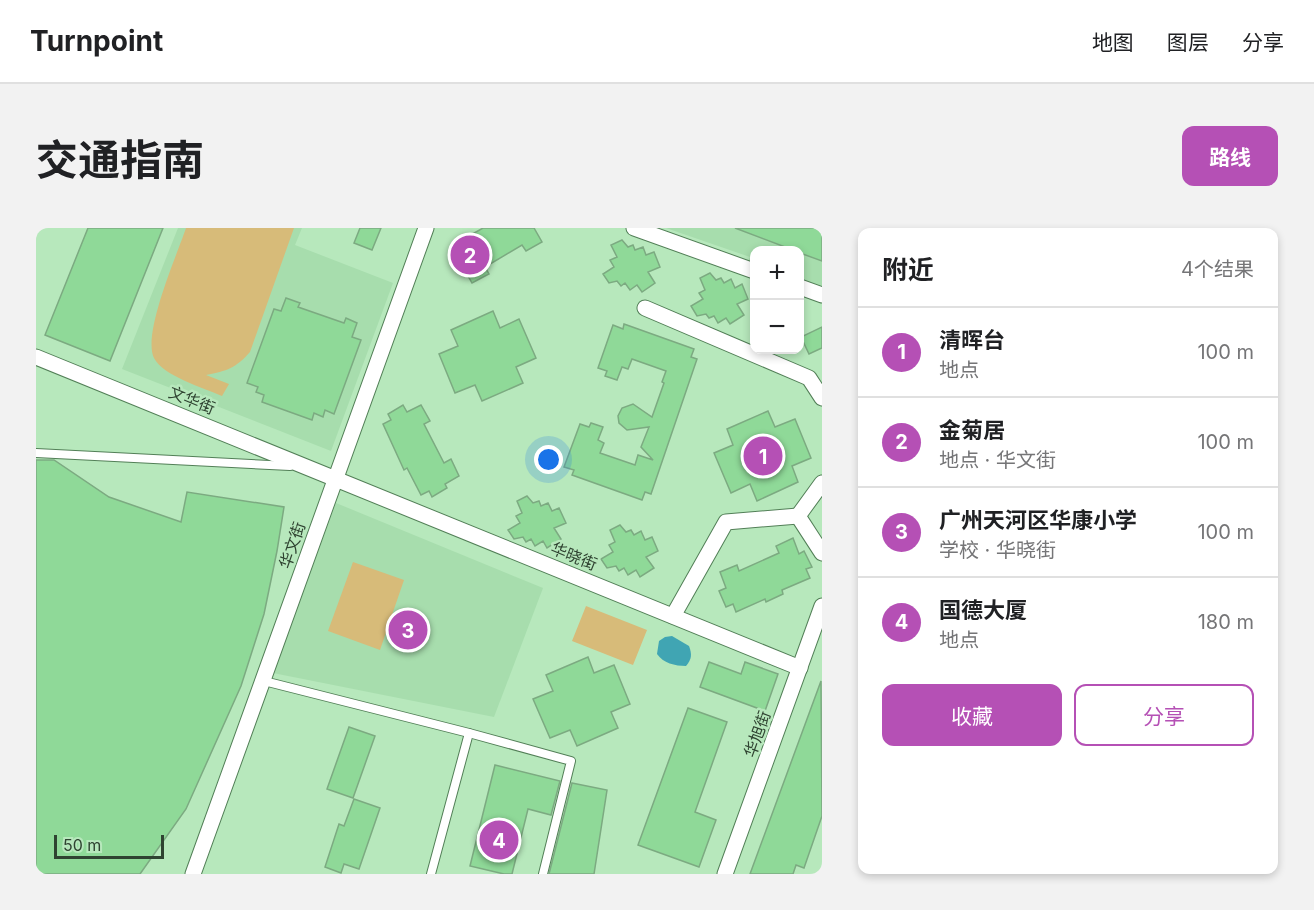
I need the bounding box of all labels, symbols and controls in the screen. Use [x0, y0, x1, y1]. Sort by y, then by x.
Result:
text: Turnpoint [30, 24, 163, 58]
text: 地图 [1092, 30, 1134, 55]
text: 图层 [1167, 30, 1209, 55]
text: 分享 [1242, 30, 1284, 55]
button: 路线 [1182, 126, 1278, 186]
text: 交通指南 [36, 134, 204, 185]
pin: 2 [450, 232, 490, 278]
map controls [750, 246, 804, 354]
button: + [750, 246, 804, 300]
text: 附近 [882, 254, 934, 285]
text: 4个结果 [1181, 257, 1254, 281]
button: − [750, 300, 804, 354]
text: 清晖台 [939, 327, 1005, 353]
text: 1 [897, 340, 906, 364]
text: 100 m [1197, 340, 1254, 364]
text: 地点 [939, 358, 979, 382]
street label: 文华街 [166, 382, 218, 418]
text: 金菊居 [939, 417, 1005, 443]
text: 2 [895, 430, 908, 454]
text: 100 m [1197, 430, 1254, 454]
pin: 1 [744, 434, 782, 478]
your location [534, 445, 563, 474]
text: 地点 · 华文街 [939, 448, 1056, 472]
text: 广州天河区华康小学 [939, 507, 1137, 533]
street label: 华文街 [275, 519, 309, 571]
text: 3 [895, 520, 908, 544]
text: 100 m [1197, 520, 1254, 544]
street label: 华晓街 [548, 538, 600, 574]
text: 学校 · 华晓街 [939, 538, 1056, 562]
text: 国德大厦 [939, 597, 1027, 623]
pin: 3 [388, 608, 428, 652]
text: 4 [895, 610, 908, 634]
text: 180 m [1198, 610, 1254, 634]
text: 地点 [939, 628, 979, 652]
button: 收藏 [882, 684, 1062, 746]
button: 分享 [1074, 684, 1254, 746]
street label: 华旭街 [739, 708, 775, 760]
pin: 4 [480, 818, 518, 862]
scale bar [54, 832, 164, 860]
text: 50 m [63, 835, 101, 855]

